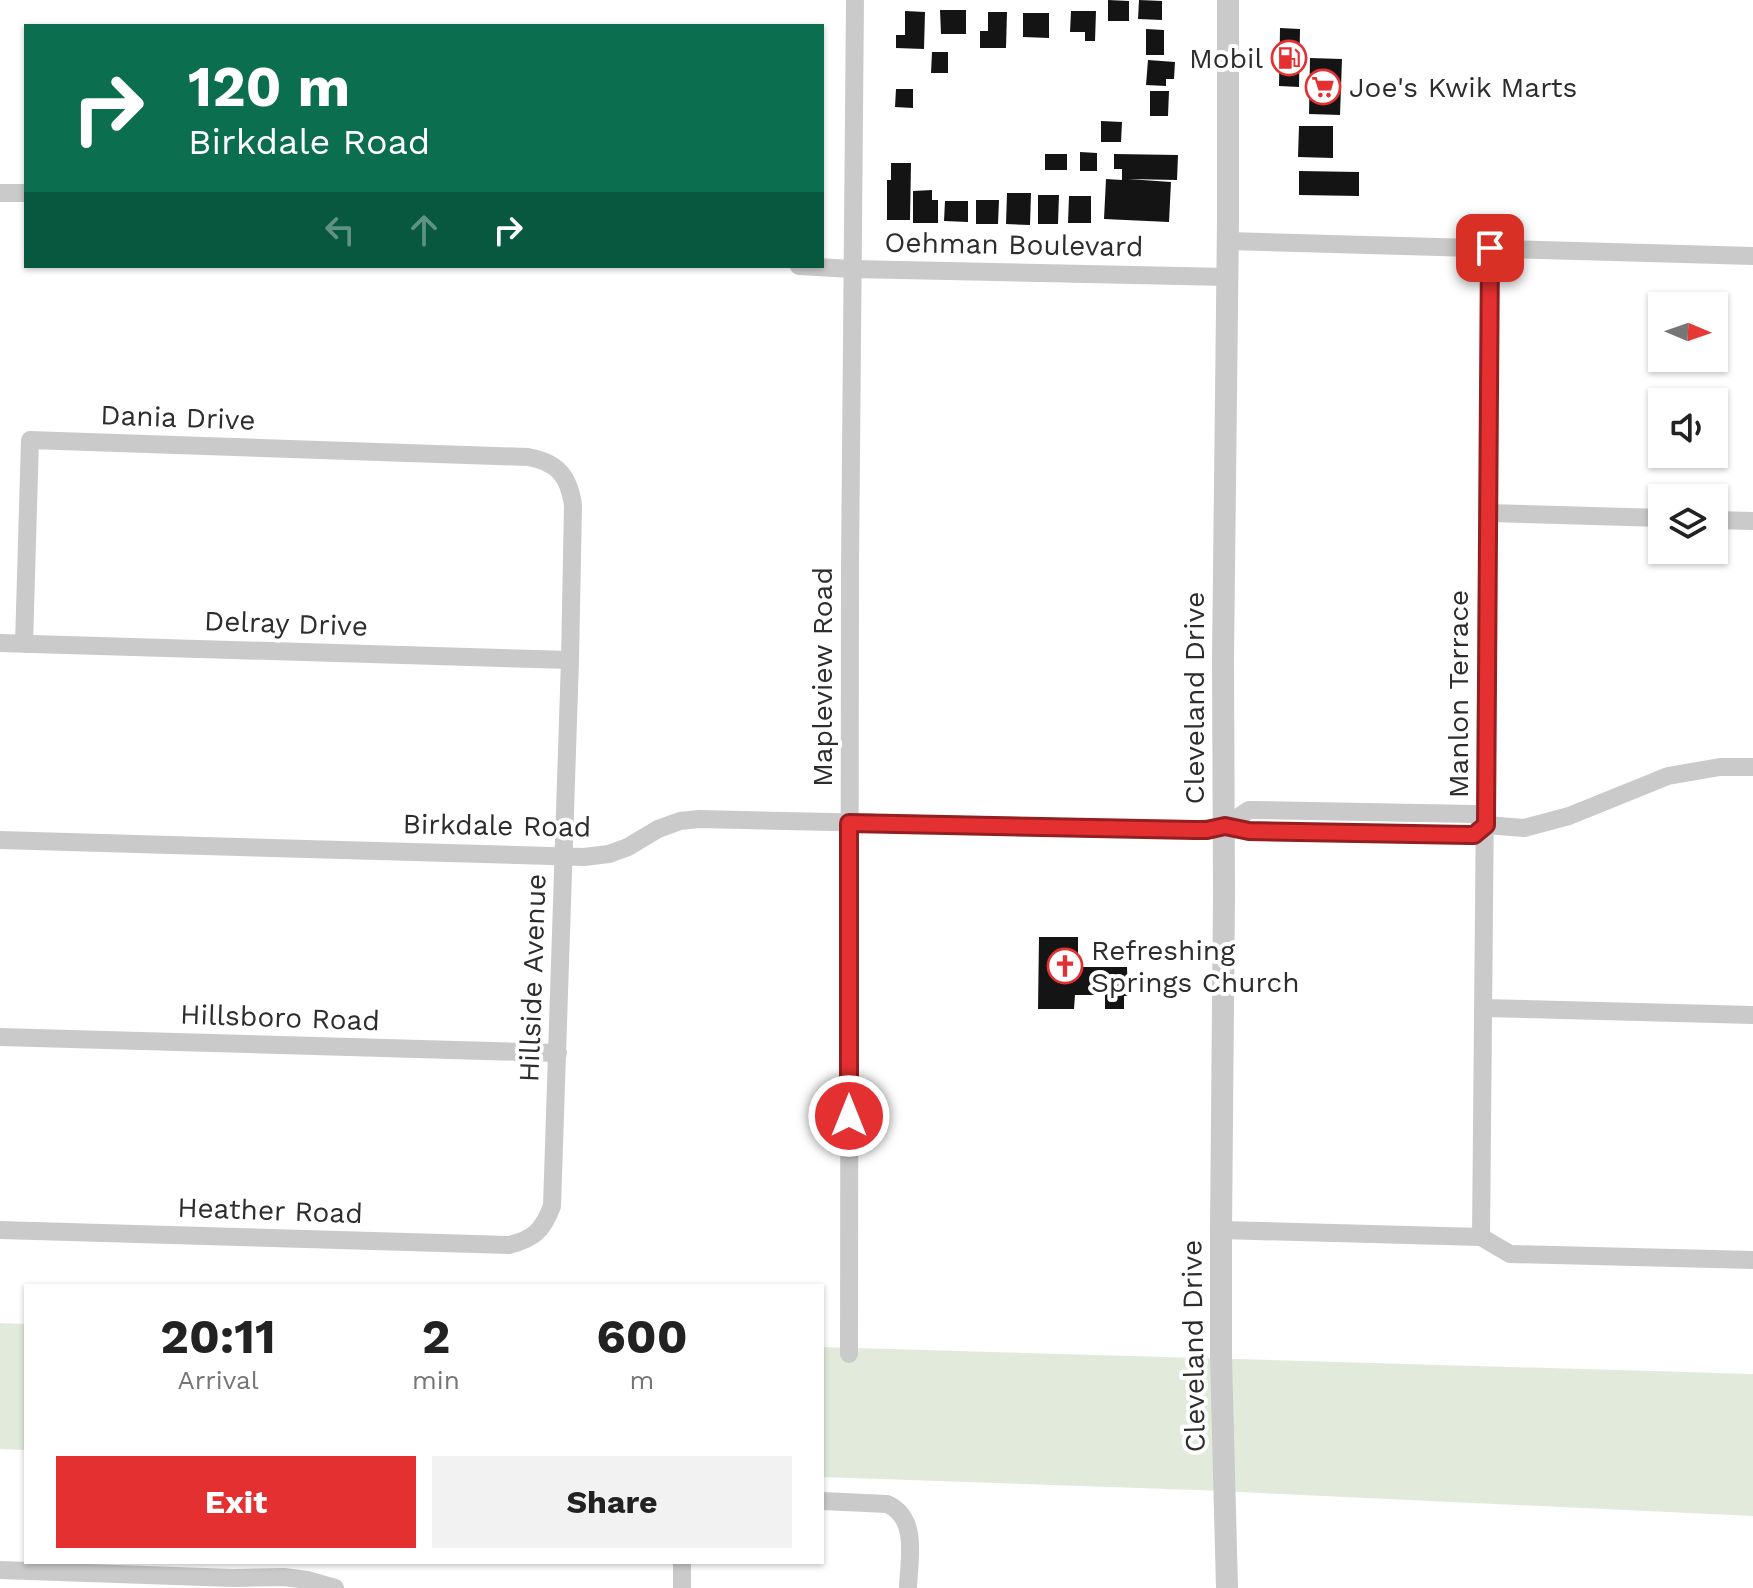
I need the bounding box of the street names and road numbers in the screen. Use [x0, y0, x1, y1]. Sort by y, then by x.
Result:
street label: Oehman Boulevard [884, 226, 1144, 263]
street label: Dania Drive [100, 398, 256, 437]
street label: Mapleview Road [806, 567, 839, 787]
street label: Manlon Terrace [1442, 590, 1475, 798]
street label: Cleveland Drive [1178, 592, 1211, 804]
street label: Delray Drive [203, 604, 368, 643]
street label: Birkdale Road [402, 807, 592, 844]
street label: Hillside Avenue [512, 873, 553, 1083]
street label: Hillsboro Road [180, 998, 380, 1037]
street label: Heather Road [177, 1191, 363, 1230]
street label: Cleveland Drive [1175, 1239, 1212, 1453]

